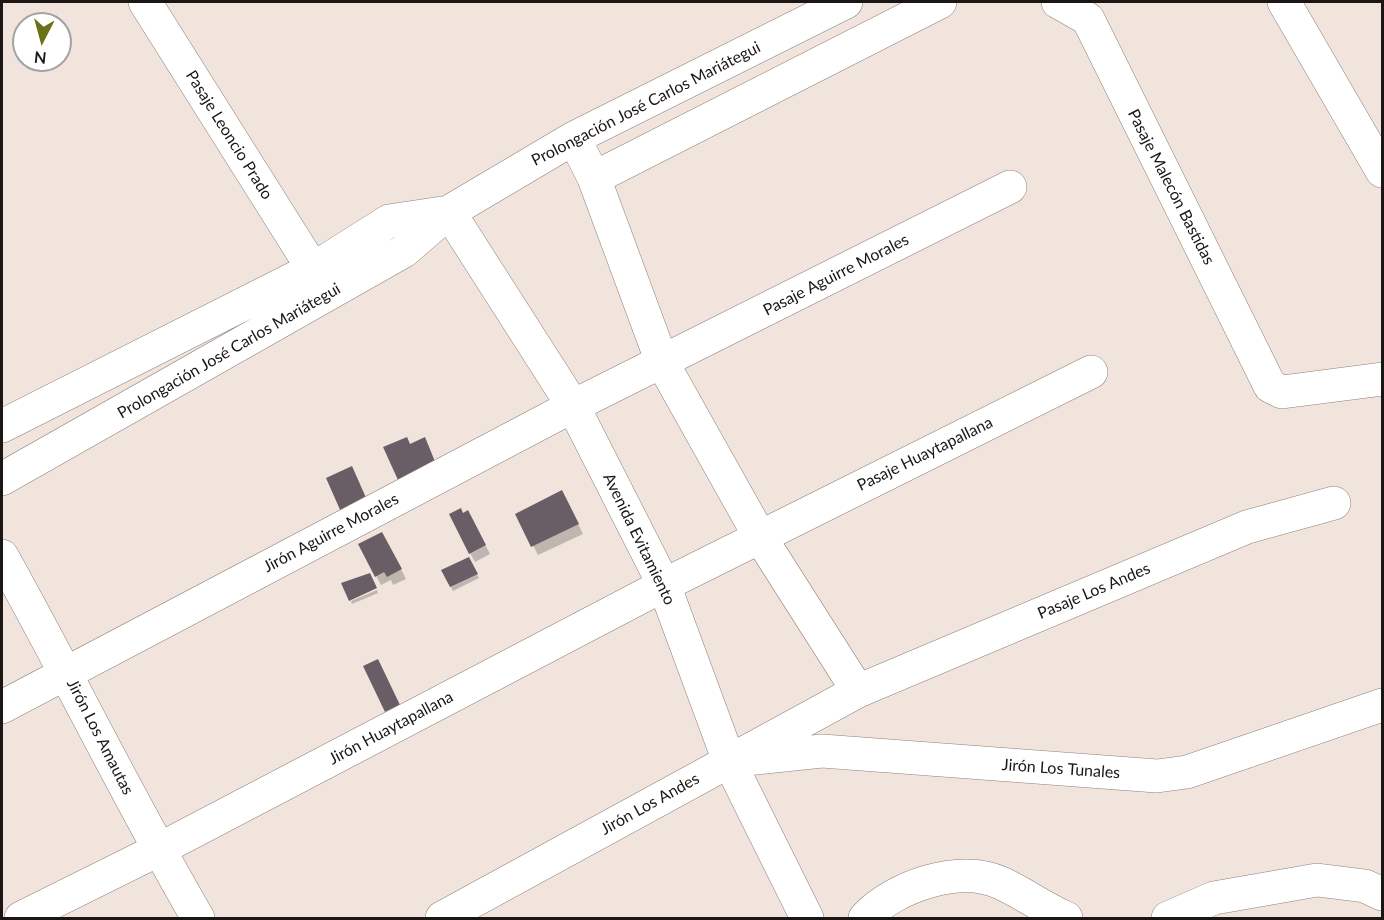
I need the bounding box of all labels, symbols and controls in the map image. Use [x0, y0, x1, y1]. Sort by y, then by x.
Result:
north arrow [12, 12, 72, 72]
street label: Prolongación José Carlos Mariátegui [528, 38, 764, 170]
text: N [33, 48, 47, 69]
street label: Pasaje Leoncio Prado [182, 67, 276, 203]
street label: Pasaje Malecón Bastidas [1123, 106, 1219, 268]
street label: Pasaje Aguirre Morales [760, 230, 912, 320]
street label: Prolongación José Carlos Mariátegui [114, 279, 344, 423]
street label: Pasaje Huaytapallana [854, 413, 996, 495]
street label: Avenida Evitamiento [599, 470, 679, 608]
street label: Jirón Aguirre Morales [260, 489, 402, 577]
street label: Pasaje Los Andes [1035, 559, 1153, 623]
street label: Jirón Los Amautas [63, 676, 137, 798]
street label: Jirón Huaytapallana [326, 687, 456, 769]
street label: Jirón Los Tunales [1001, 755, 1121, 783]
street label: Jirón Los Andes [597, 769, 703, 839]

